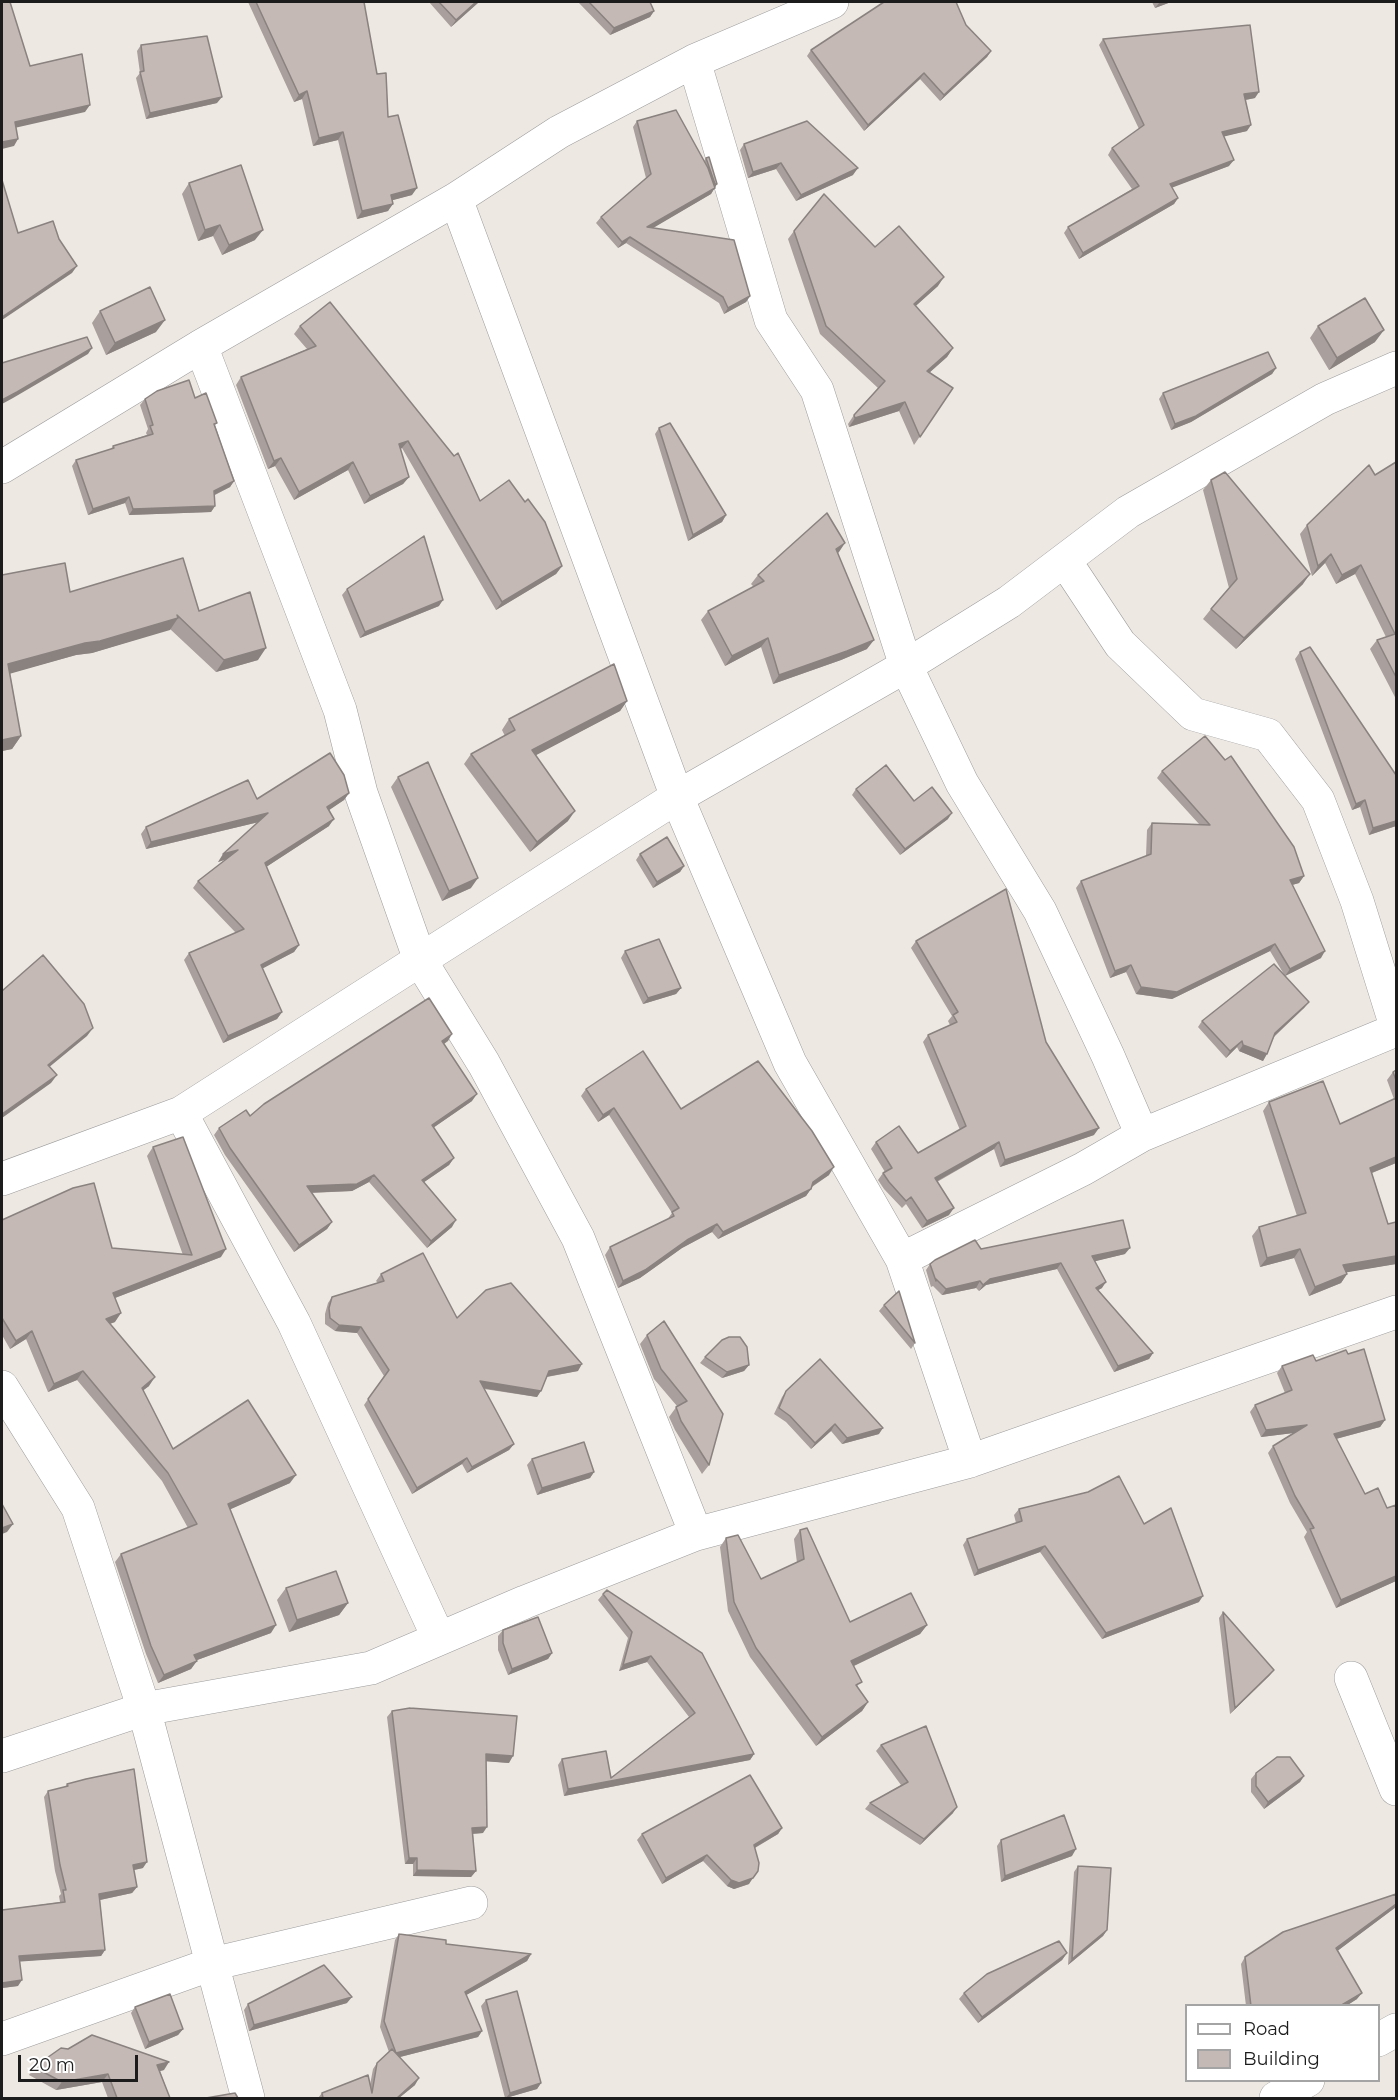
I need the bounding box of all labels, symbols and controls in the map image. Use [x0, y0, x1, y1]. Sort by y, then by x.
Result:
legend [1185, 2004, 1380, 2082]
text: Road [1243, 2018, 1290, 2040]
scale bar [21, 2043, 141, 2081]
text: Building [1243, 2048, 1320, 2070]
text: 20 m [29, 2054, 75, 2076]

